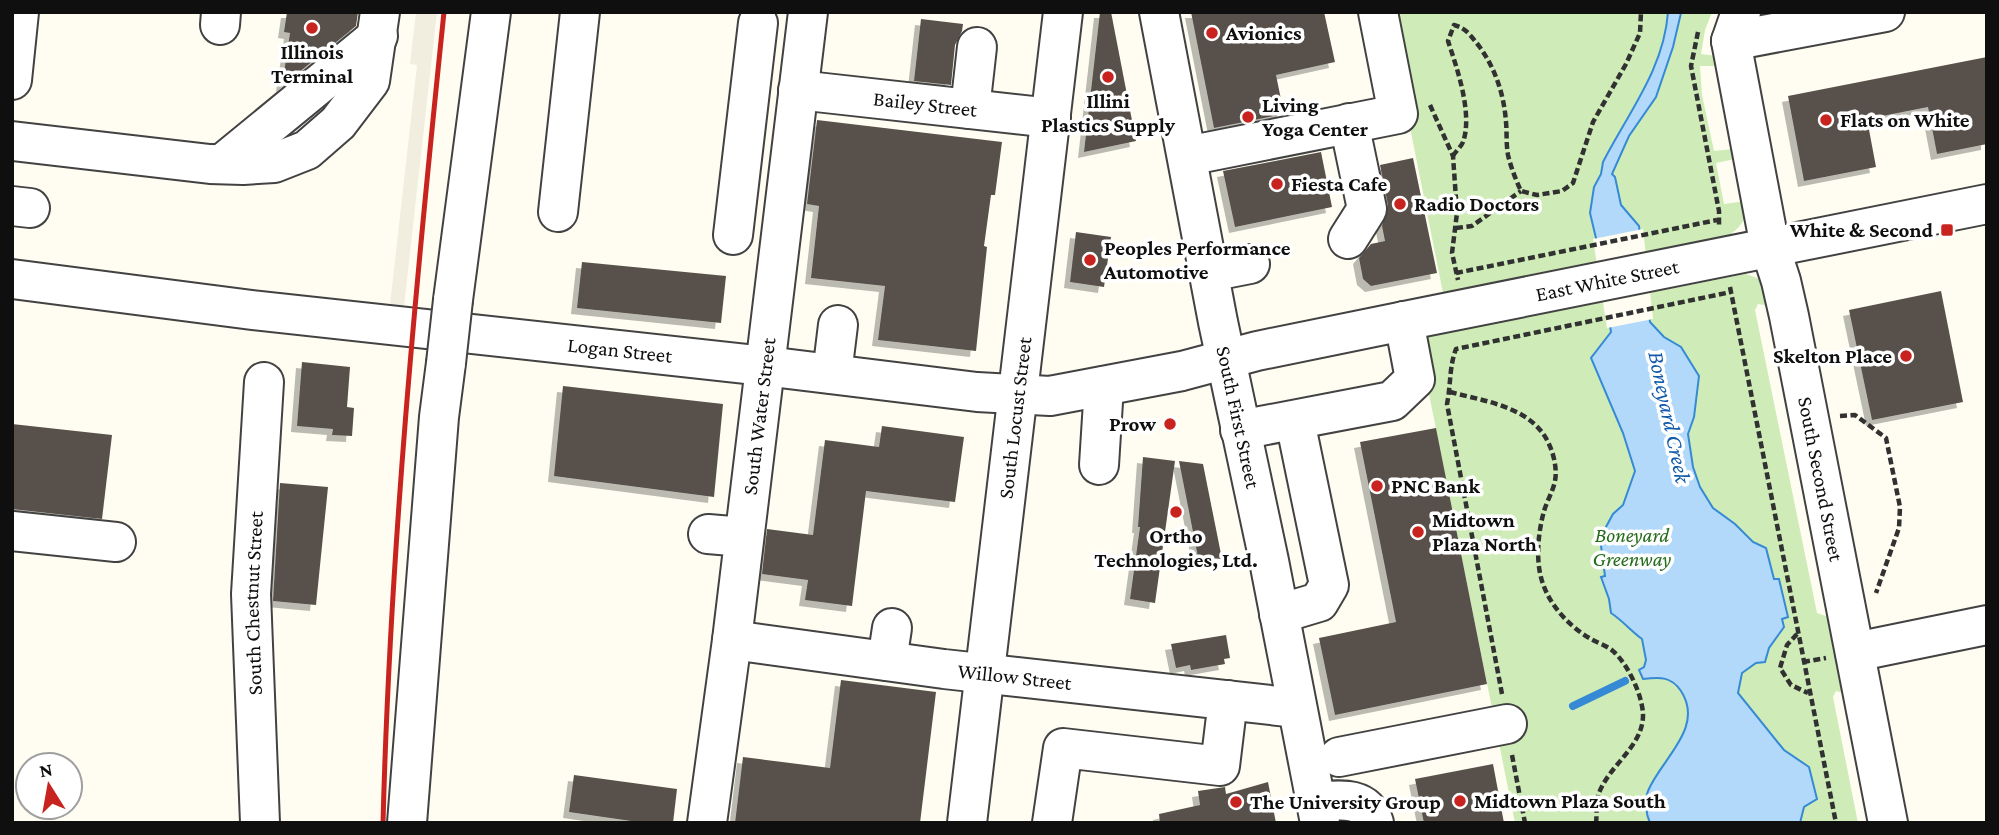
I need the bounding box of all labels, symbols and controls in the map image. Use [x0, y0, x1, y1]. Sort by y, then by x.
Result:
marker: Illinois Terminal [304, 20, 320, 36]
place label: Avionics [1225, 21, 1302, 45]
marker: Avionics [1204, 25, 1220, 41]
place label: Illinois Terminal [271, 40, 353, 88]
marker: Illini Plastics Supply [1100, 69, 1116, 85]
street label: Bailey Street [872, 86, 979, 122]
place label: Illini Plastics Supply [1041, 89, 1176, 137]
place label: Living Yoga Center [1262, 93, 1369, 141]
place label: Flats on White [1840, 108, 1970, 132]
marker: Living Yoga Center [1240, 109, 1256, 125]
marker: Flats on White [1818, 112, 1834, 128]
place label: Fiesta Cafe [1291, 172, 1387, 196]
marker: Fiesta Cafe [1269, 176, 1285, 192]
place label: Radio Doctors [1414, 192, 1540, 216]
marker: Radio Doctors [1392, 196, 1408, 212]
place label: White & Second [1789, 218, 1934, 242]
marker: White & Second [1939, 222, 1955, 238]
place label: Peoples Performance Automotive [1103, 236, 1291, 284]
marker: Peoples Performance Automotive [1082, 252, 1098, 268]
street label: East White Street [1533, 254, 1682, 306]
street label: Logan Street [566, 333, 674, 368]
street label: South Water Street [738, 335, 781, 496]
street label: South Locust Street [993, 335, 1037, 500]
street label: South First Street [1211, 344, 1265, 492]
place label: Skelton Place [1773, 344, 1892, 368]
marker: Skelton Place [1898, 348, 1914, 364]
water label: Boneyard Creek [1643, 349, 1697, 486]
street label: South Second Street [1793, 395, 1849, 564]
place label: Prow [1109, 412, 1156, 436]
marker: Prow [1162, 416, 1178, 432]
place label: PNC Bank [1391, 474, 1480, 498]
marker: PNC Bank [1369, 478, 1385, 494]
marker: Ortho Technologies, Ltd. [1168, 504, 1184, 520]
place label: Midtown Plaza North [1432, 508, 1537, 556]
street label: South Chestnut Street [239, 509, 268, 696]
park label: Boneyard Greenway [1593, 523, 1672, 571]
place label: Ortho Technologies, Ltd. [1094, 524, 1258, 572]
marker: Midtown Plaza North [1410, 524, 1426, 540]
street label: Willow Street [956, 659, 1074, 695]
north arrow [14, 751, 84, 821]
text: N [37, 758, 54, 781]
place label: Midtown Plaza South [1474, 789, 1666, 813]
place label: The University Group [1250, 790, 1441, 814]
marker: Midtown Plaza South [1452, 793, 1468, 809]
marker: The University Group [1228, 794, 1244, 810]

